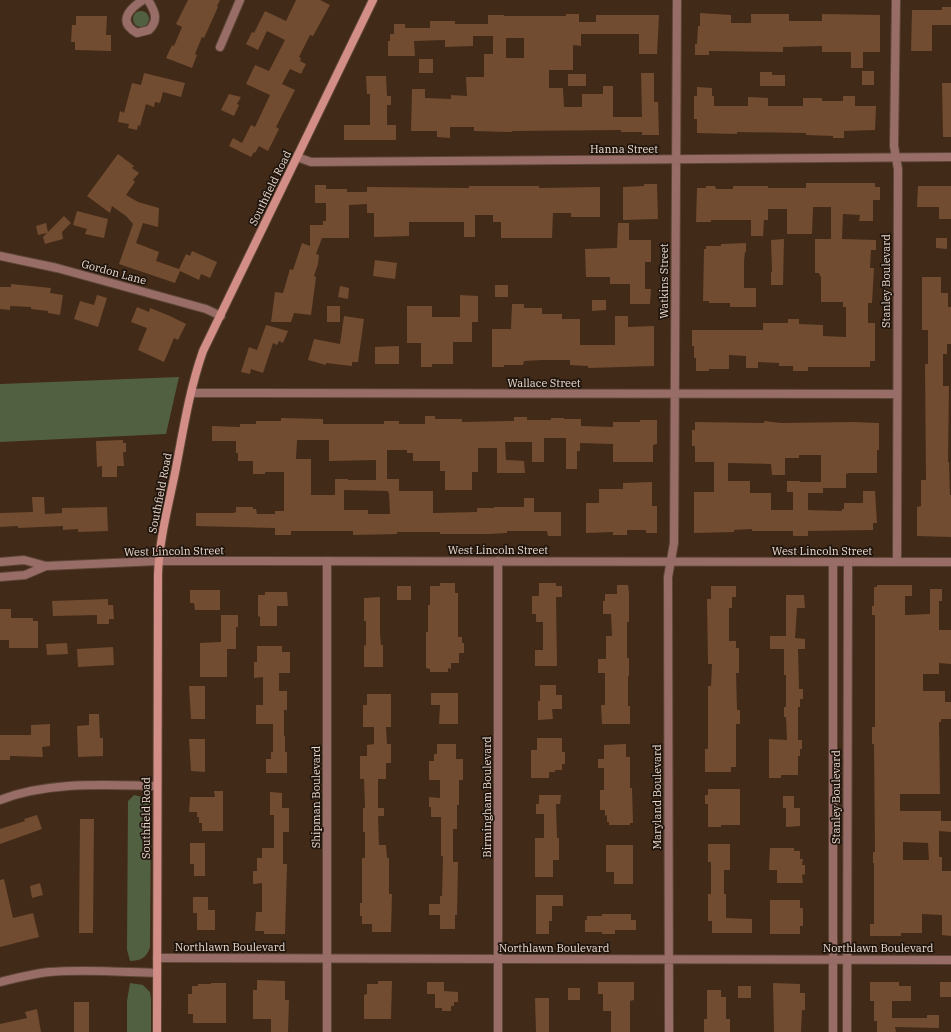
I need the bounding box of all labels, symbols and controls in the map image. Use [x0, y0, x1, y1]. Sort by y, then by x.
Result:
street label: Hanna Street [590, 142, 658, 156]
street label: Southfield Road [246, 148, 294, 228]
street label: Stanley Boulevard [879, 234, 893, 328]
street label: Watkins Street [657, 243, 671, 319]
street label: Gordon Lane [80, 257, 148, 287]
street label: Wallace Street [507, 376, 581, 390]
street label: Southfield Road [145, 451, 175, 535]
street label: West Lincoln Street [124, 543, 224, 559]
street label: West Lincoln Street [448, 543, 548, 557]
street label: West Lincoln Street [772, 544, 872, 558]
street label: Birmingham Boulevard [480, 736, 494, 858]
street label: Maryland Boulevard [650, 744, 664, 850]
street label: Shipman Boulevard [309, 745, 323, 848]
street label: Stanley Boulevard [829, 750, 843, 844]
street label: Southfield Road [139, 777, 153, 859]
street label: Northlawn Boulevard [175, 940, 286, 954]
street label: Northlawn Boulevard [499, 941, 610, 955]
street label: Northlawn Boulevard [823, 941, 934, 955]

